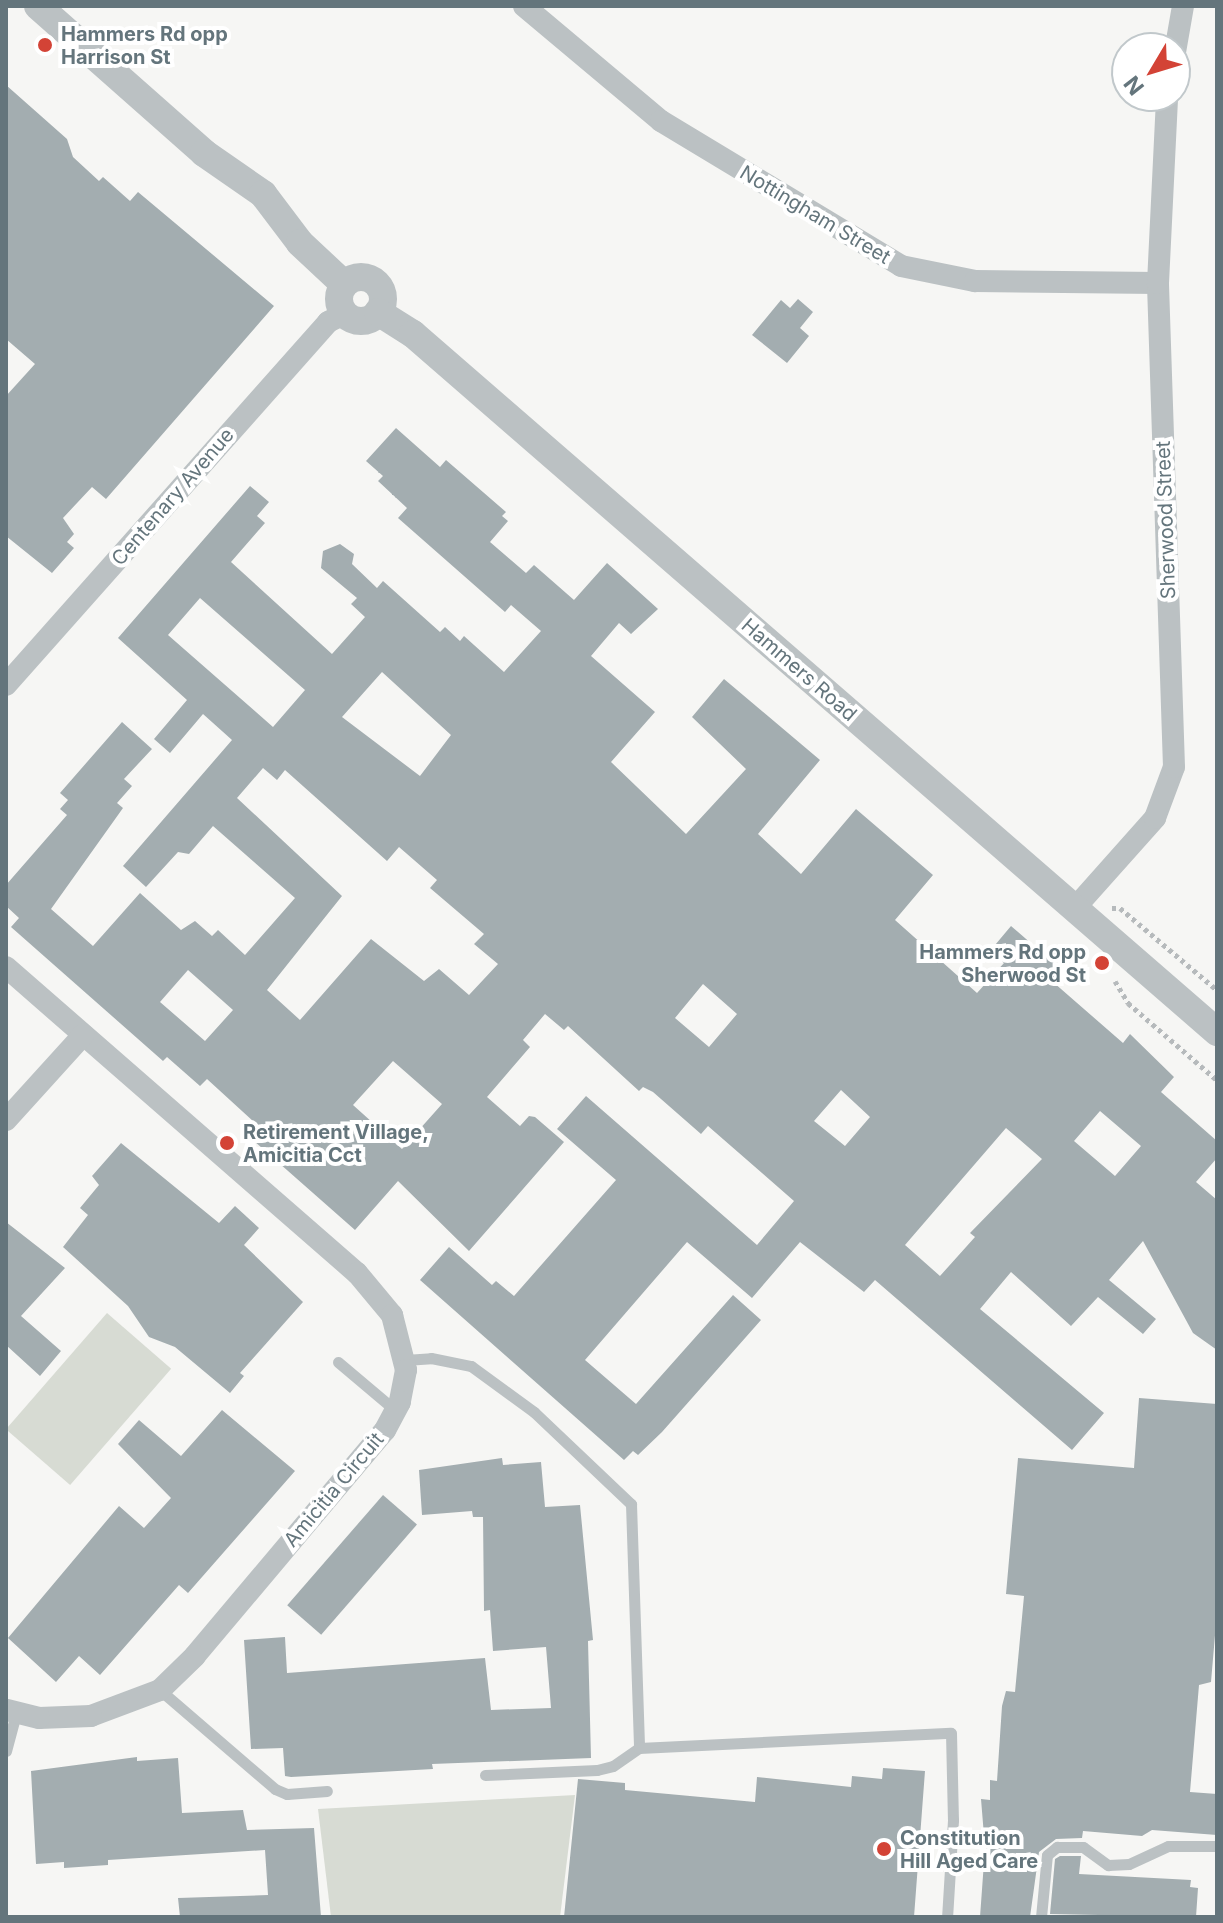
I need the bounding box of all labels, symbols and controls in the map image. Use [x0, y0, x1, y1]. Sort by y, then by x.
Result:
place label: Hammers Rd opp Harrison St [61, 22, 228, 69]
north arrow [1111, 32, 1191, 112]
marker: Hammers Rd opp Harrison St [36, 36, 54, 54]
text: N [1118, 71, 1149, 100]
street label: Nottingham Street [735, 161, 895, 269]
street label: Centenary Avenue [107, 423, 239, 571]
street label: Sherwood Street [1151, 440, 1181, 600]
street label: Hammers Road [737, 613, 861, 727]
place label: Hammers Rd opp Sherwood St [919, 940, 1086, 987]
marker: Hammers Rd opp Sherwood St [1093, 954, 1111, 972]
place label: Retirement Village, Amicitia Cct [243, 1120, 429, 1167]
marker: Retirement Village, Amicitia Cct [218, 1134, 236, 1152]
street label: Amicitia Circuit [279, 1428, 389, 1552]
place label: Constitution Hill Aged Care [900, 1826, 1038, 1873]
marker: Constitution Hill Aged Care [875, 1840, 893, 1858]

